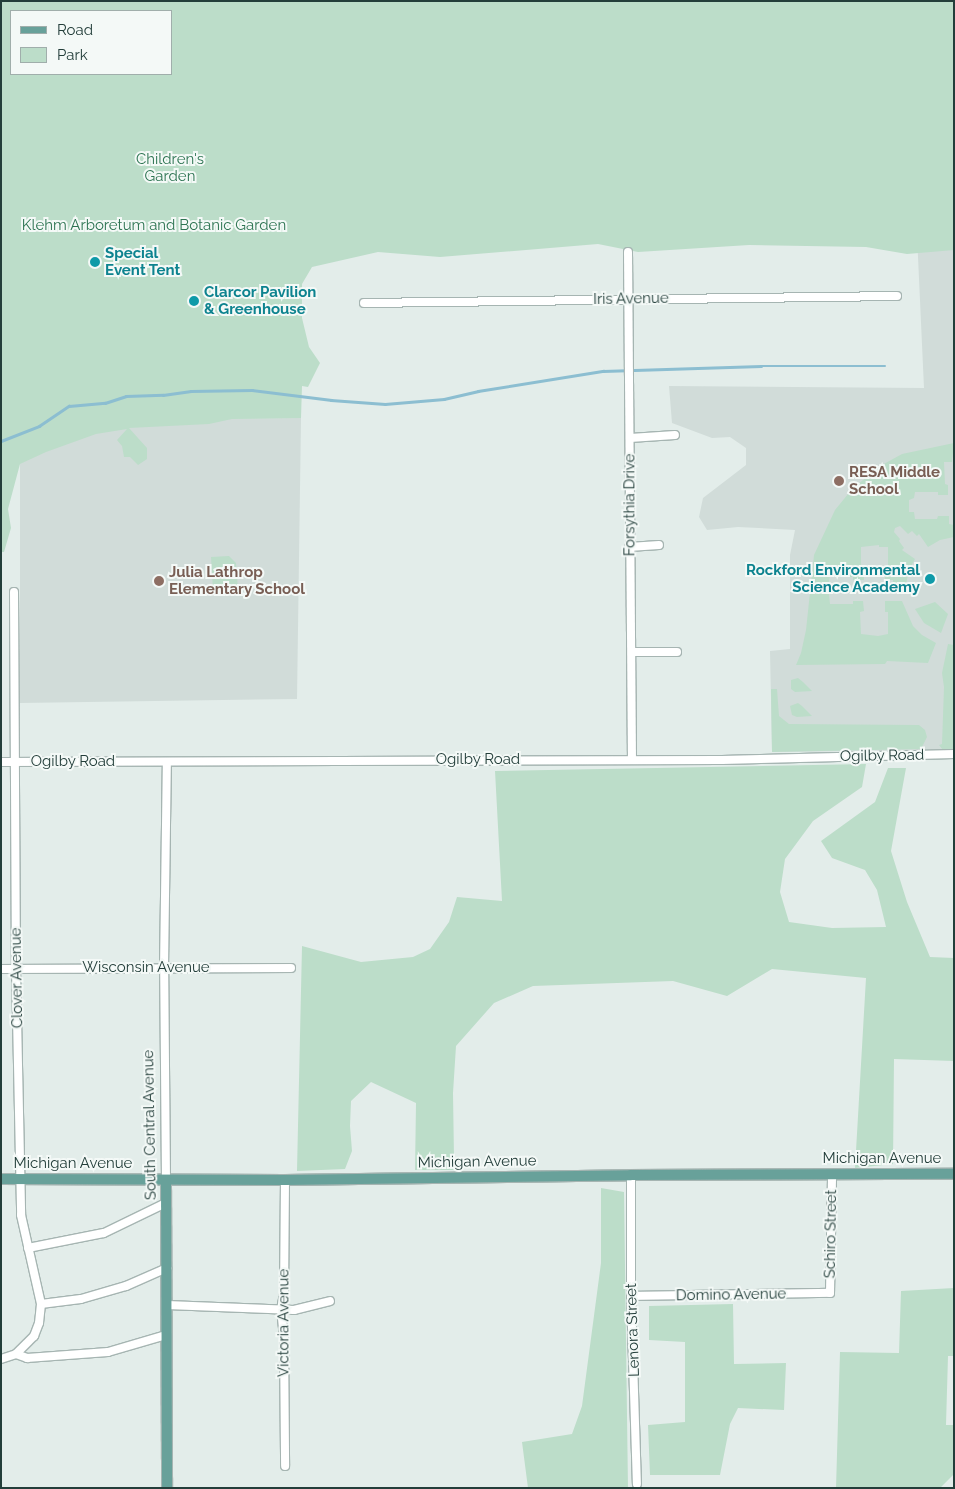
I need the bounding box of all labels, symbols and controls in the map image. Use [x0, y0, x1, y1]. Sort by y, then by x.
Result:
legend [10, 10, 172, 75]
text: Road [57, 21, 93, 39]
text: Park [57, 46, 88, 64]
park label: Children's Garden [136, 150, 204, 185]
park label: Klehm Arboretum and Botanic Garden [22, 217, 286, 235]
place label: Special Event Tent [105, 244, 181, 279]
marker: Special Event Tent [89, 256, 101, 268]
place label: Clarcor Pavilion & Greenhouse [204, 283, 317, 318]
street label: Iris Avenue [593, 289, 669, 309]
marker: Clarcor Pavilion & Greenhouse [188, 295, 200, 307]
street label: Forsythia Drive [621, 454, 639, 556]
place label: RESA Middle School [849, 463, 941, 498]
marker: RESA Middle School [833, 475, 845, 487]
place label: Rockford Environmental Science Academy [746, 561, 920, 596]
place label: Julia Lathrop Elementary School [169, 563, 305, 598]
marker: Rockford Environmental Science Academy [924, 573, 936, 585]
marker: Julia Lathrop Elementary School [153, 575, 165, 587]
street label: Ogilby Road [839, 746, 925, 766]
street label: Ogilby Road [436, 751, 520, 769]
street label: Ogilby Road [31, 753, 115, 771]
street label: Clover Avenue [7, 927, 27, 1029]
street label: Wisconsin Avenue [82, 959, 210, 977]
street label: South Central Avenue [140, 1049, 160, 1201]
street label: Michigan Avenue [822, 1150, 942, 1168]
street label: Michigan Avenue [417, 1152, 537, 1172]
street label: Michigan Avenue [13, 1155, 133, 1173]
street label: Schiro Street [821, 1189, 841, 1279]
street label: Victoria Avenue [275, 1269, 293, 1377]
street label: Lenora Street [622, 1283, 644, 1377]
street label: Domino Avenue [675, 1285, 787, 1305]

